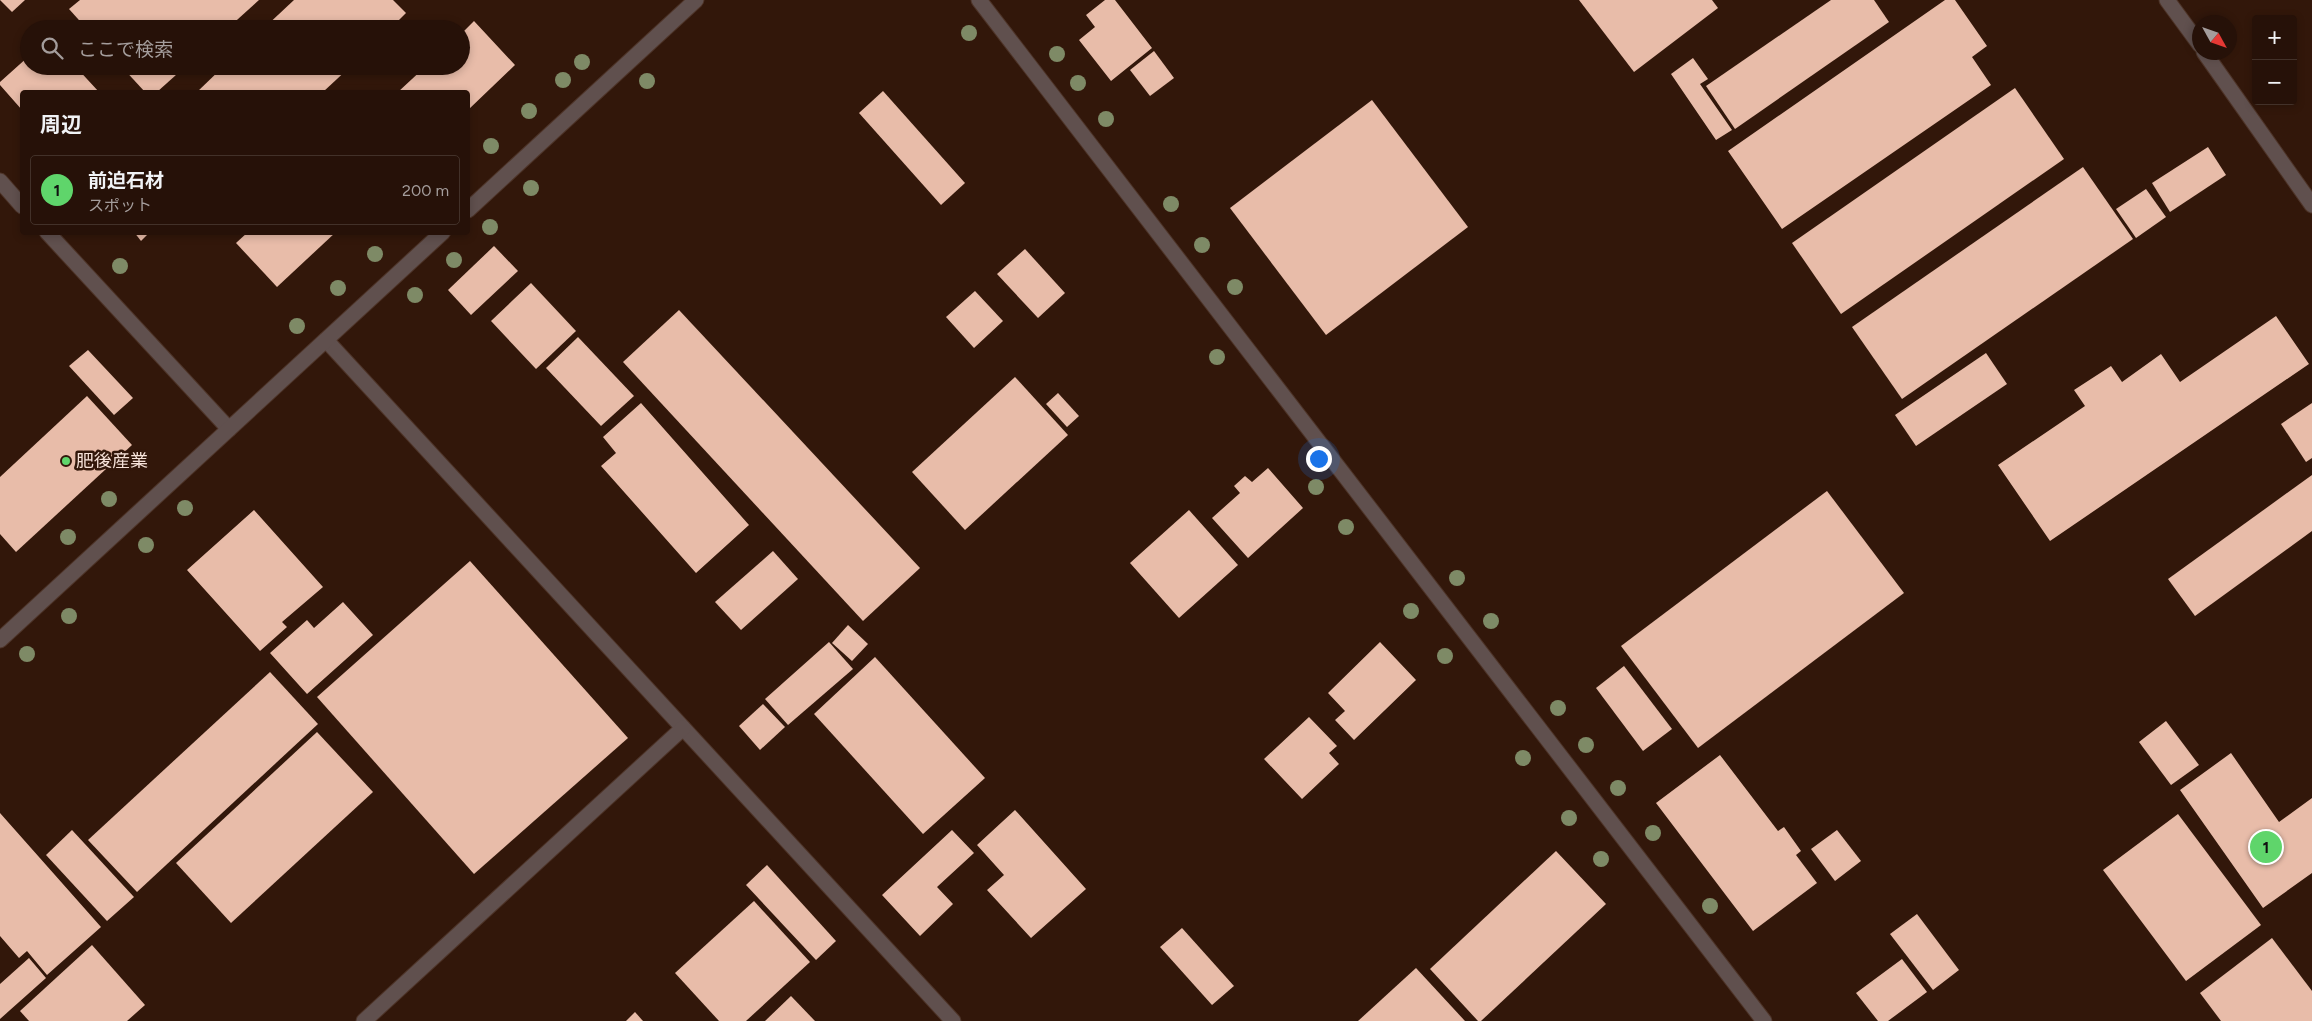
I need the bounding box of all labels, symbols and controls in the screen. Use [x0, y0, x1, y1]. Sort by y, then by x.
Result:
north arrow [2192, 15, 2237, 60]
map controls [2252, 15, 2297, 105]
button: + [2252, 15, 2297, 60]
search box [20, 20, 470, 75]
icon: search [38, 34, 66, 62]
text: ここで検索 [78, 38, 173, 61]
button: − [2252, 60, 2297, 105]
text: 周辺 [40, 112, 82, 137]
text: 前迫石材 [88, 169, 164, 192]
text: 1 [54, 181, 60, 200]
text: 200 m [402, 181, 449, 200]
text: スポット [88, 196, 152, 215]
your location [1306, 446, 1332, 472]
place label: 肥後産業 [76, 450, 148, 472]
marker: 肥後産業 [60, 455, 72, 467]
pin: 1 [2250, 828, 2282, 866]

